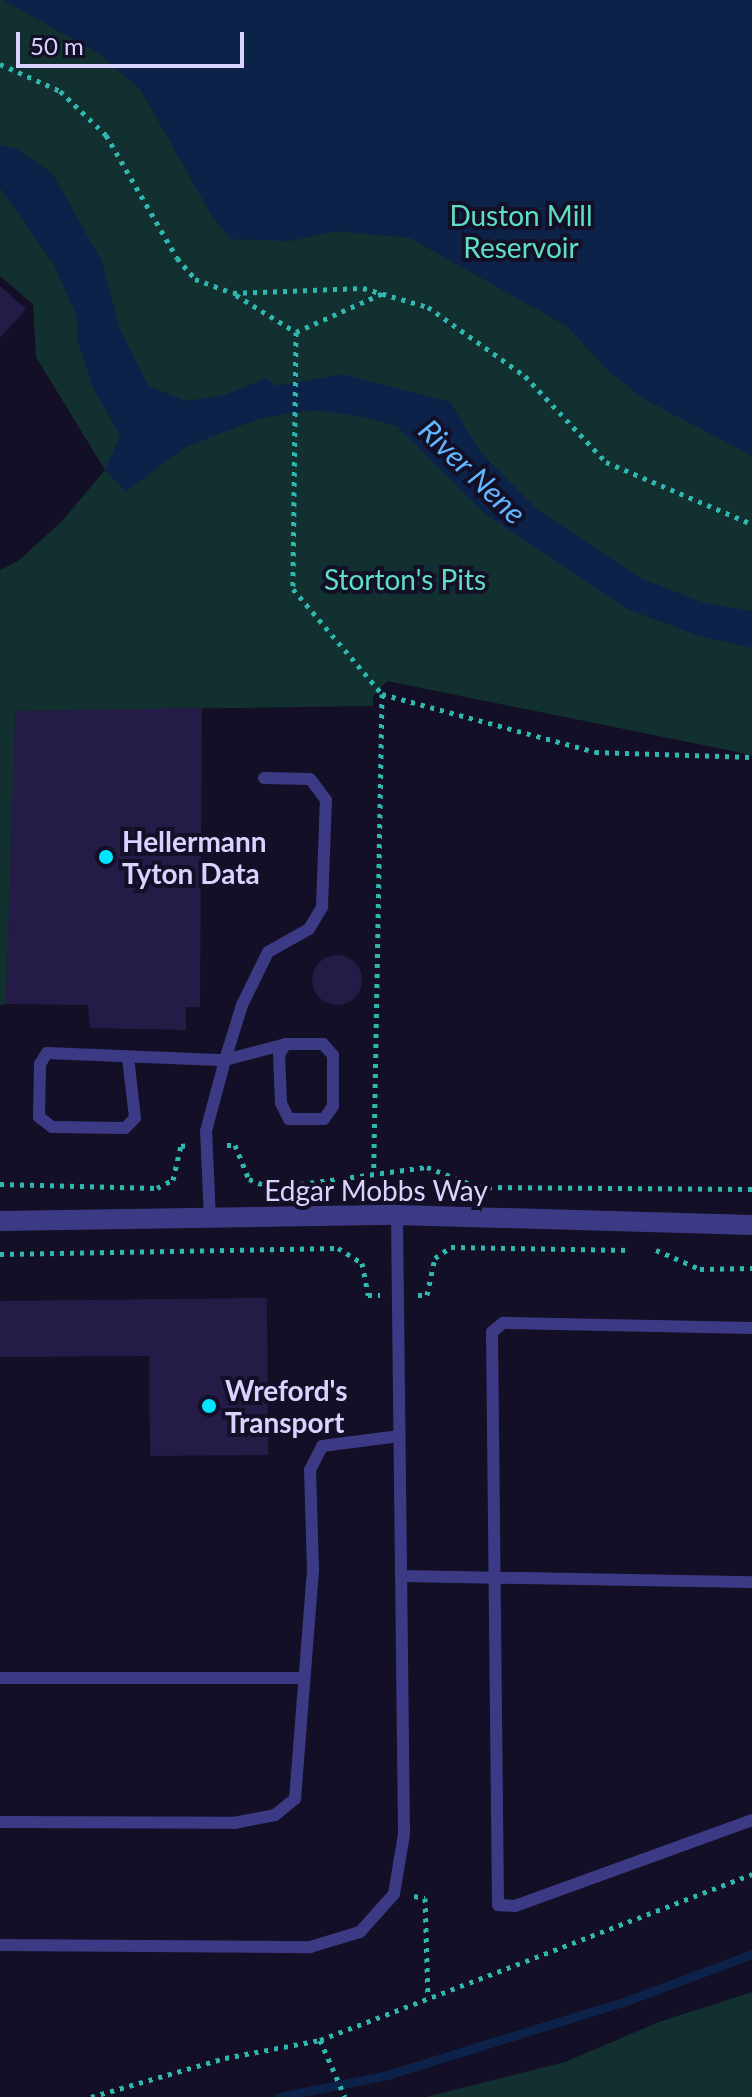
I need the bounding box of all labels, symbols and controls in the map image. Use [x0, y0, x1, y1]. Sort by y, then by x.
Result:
scale bar [20, 16, 248, 66]
text: 50 m [30, 31, 84, 60]
park label: Duston Mill Reservoir [449, 198, 593, 264]
water label: River Nene [412, 411, 534, 531]
park label: Storton's Pits [324, 562, 486, 596]
place label: Hellermann Tyton Data [122, 824, 267, 890]
marker: Hellermann Tyton Data [97, 848, 115, 866]
street label: Edgar Mobbs Way [264, 1173, 488, 1207]
place label: Wreford's Transport [225, 1373, 347, 1439]
marker: Wreford's Transport [200, 1397, 218, 1415]

